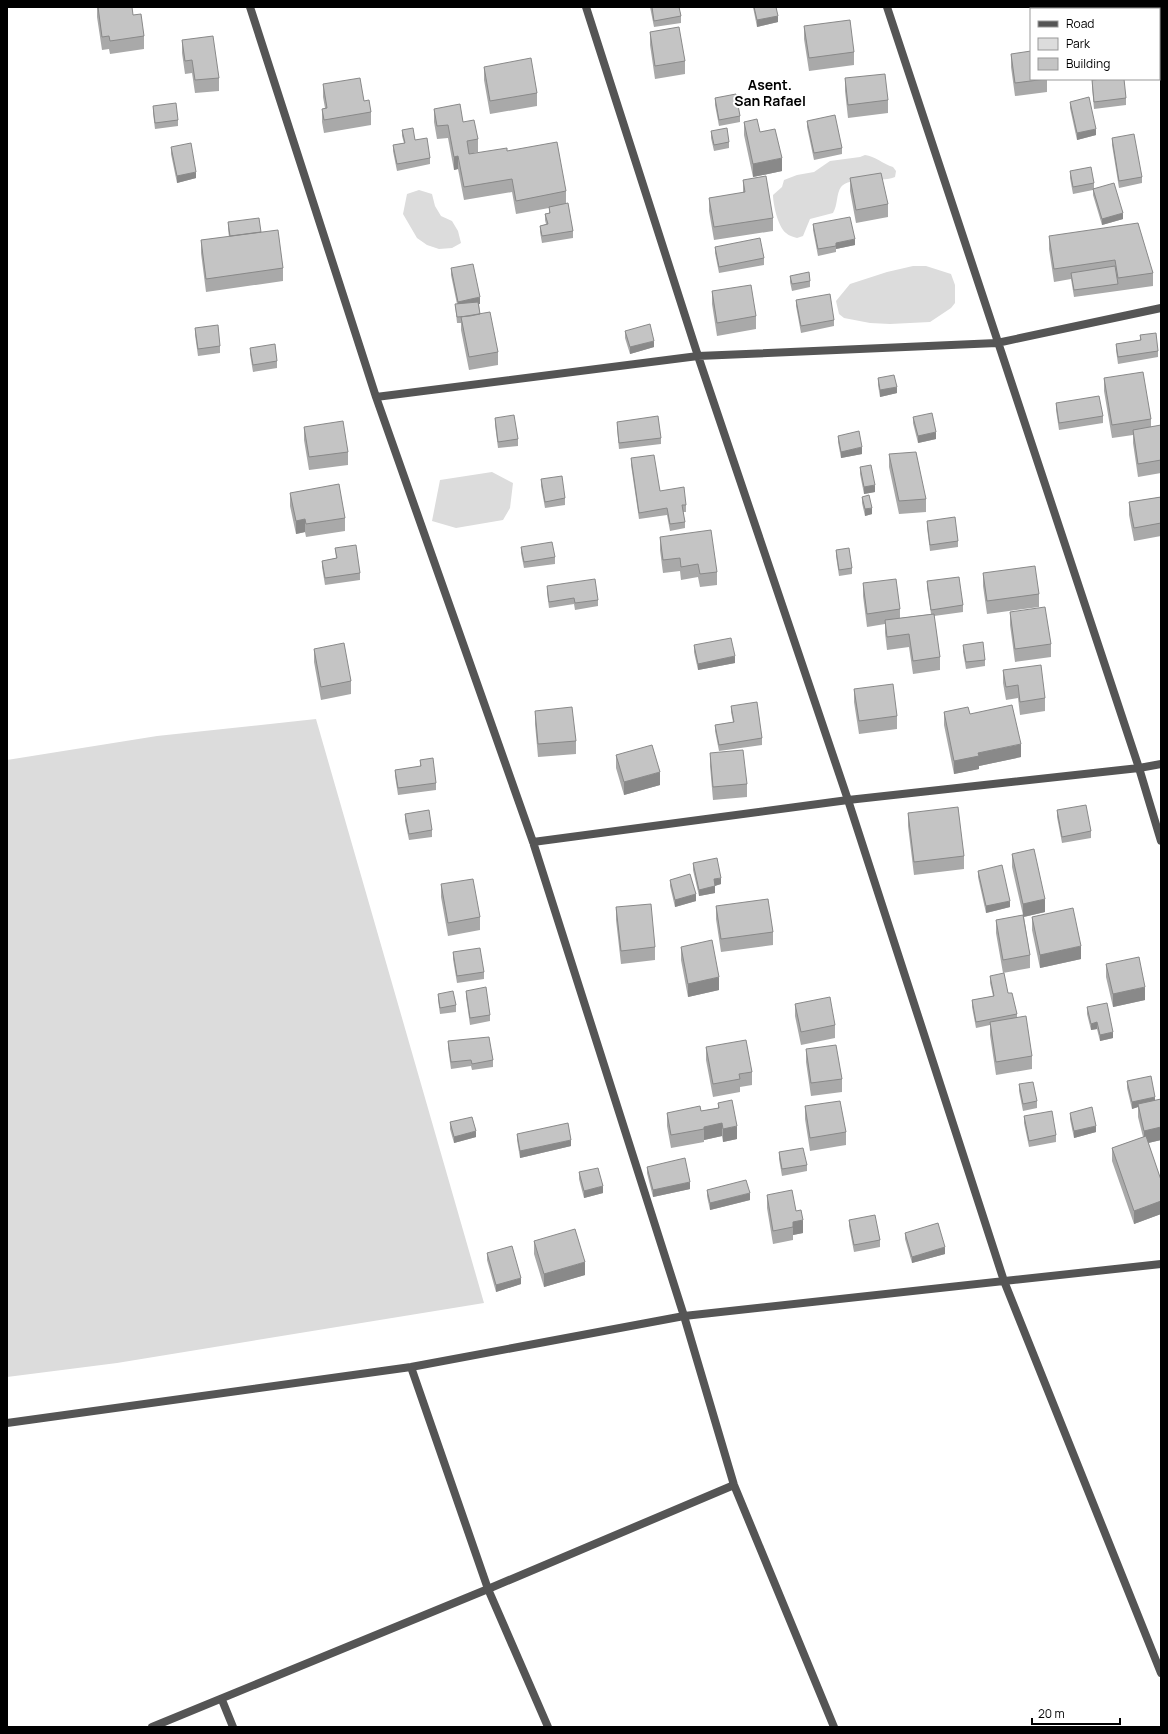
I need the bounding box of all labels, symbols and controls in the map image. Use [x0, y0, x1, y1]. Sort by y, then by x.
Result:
legend [1030, 8, 1160, 80]
text: Road [1066, 15, 1094, 32]
text: Park [1066, 35, 1091, 52]
text: Building [1066, 55, 1110, 72]
district label: Asent. San Rafael [734, 75, 806, 110]
scale bar [1032, 1700, 1120, 1726]
text: 20 m [1038, 1705, 1065, 1722]

